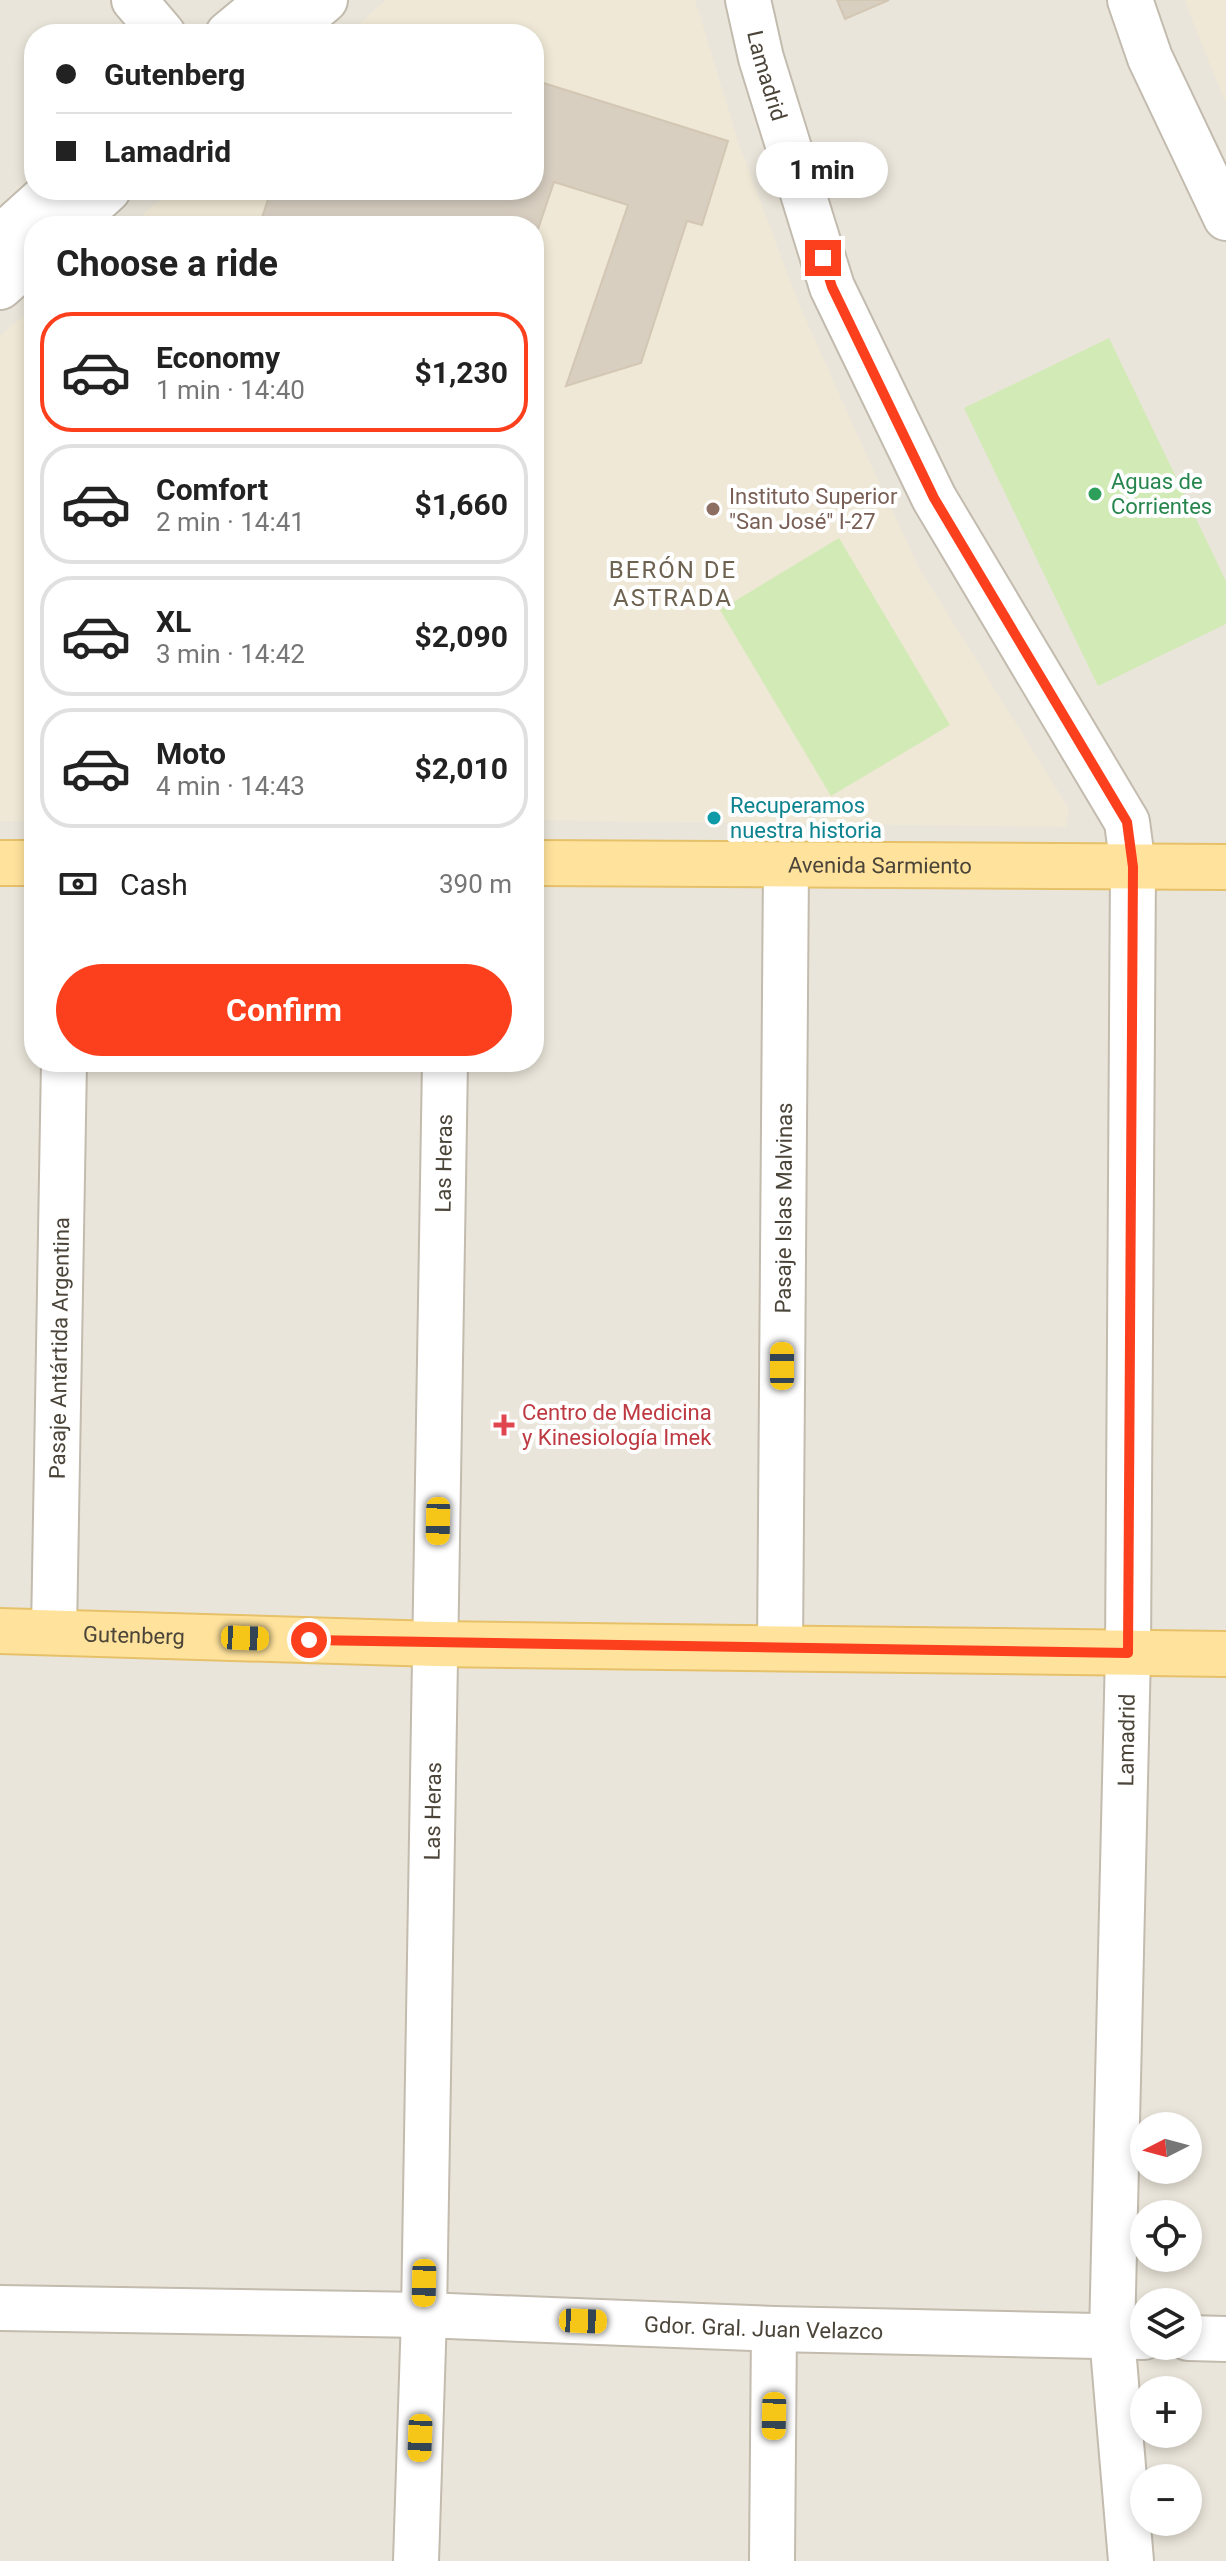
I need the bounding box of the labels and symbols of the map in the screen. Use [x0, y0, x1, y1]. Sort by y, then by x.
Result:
street label: Lamadrid [742, 28, 792, 124]
callout: 1 min [757, 142, 889, 198]
route end [805, 240, 841, 276]
place label: Aguas de Corrientes [1111, 469, 1212, 519]
place label: Instituto Superior "San José" I-27 [729, 484, 898, 534]
marker: Aguas de Corrientes [1086, 485, 1104, 503]
marker: Instituto Superior "San José" I-27 [704, 500, 722, 518]
district label: BERÓN DE ASTRADA [609, 556, 737, 612]
place label: Recuperamos nuestra historia [730, 793, 882, 843]
marker: Recuperamos nuestra historia [705, 809, 723, 827]
street label: Avenida Sarmiento [788, 852, 972, 879]
street label: Pasaje Islas Malvinas [771, 1102, 797, 1314]
street label: Las Heras [430, 1114, 457, 1213]
street label: Pasaje Antártida Argentina [45, 1217, 74, 1479]
car [770, 1342, 794, 1390]
place label: Centro de Medicina y Kinesiología Imek [522, 1400, 712, 1450]
marker: Centro de Medicina y Kinesiología Imek [493, 1414, 515, 1436]
car [426, 1497, 450, 1545]
street label: Gutenberg [83, 1621, 185, 1650]
route start [291, 1622, 327, 1658]
car [221, 1625, 269, 1651]
street label: Lamadrid [1113, 1693, 1140, 1787]
street label: Las Heras [420, 1762, 446, 1861]
north arrow [1130, 2112, 1202, 2184]
car [412, 2259, 436, 2307]
car [559, 2308, 607, 2334]
street label: Gdor. Gral. Juan Velazco [644, 2312, 884, 2344]
car [762, 2392, 786, 2440]
car [407, 2414, 433, 2462]

